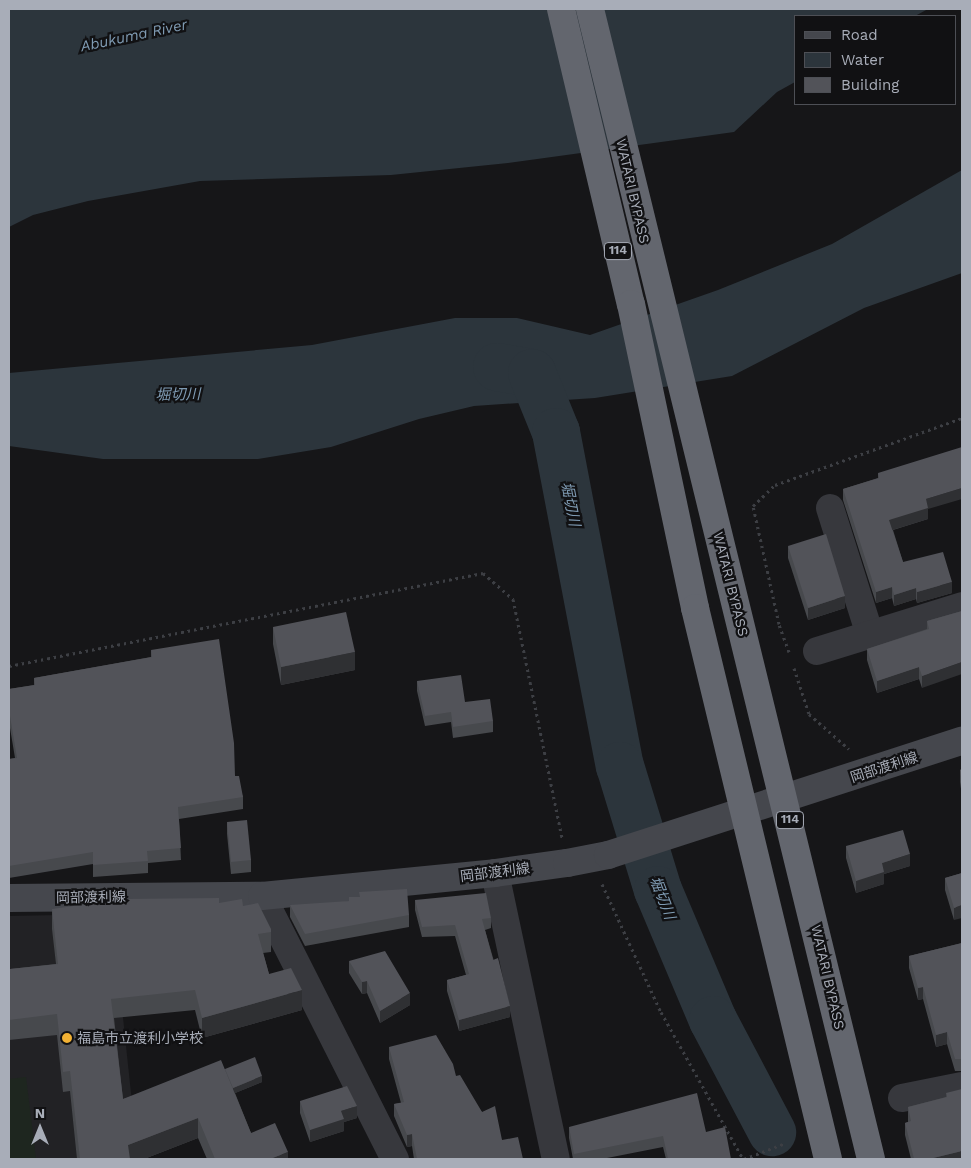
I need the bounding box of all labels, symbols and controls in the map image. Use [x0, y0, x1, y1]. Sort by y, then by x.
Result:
legend [794, 15, 956, 105]
water label: Abukuma River [79, 16, 189, 56]
text: Road [841, 26, 878, 44]
text: Water [841, 51, 884, 69]
text: Building [841, 76, 899, 94]
street label: WATARI BYPASS [613, 137, 653, 245]
road number: 114 [603, 242, 633, 260]
water label: 堀切川 [155, 386, 201, 404]
water label: 堀切川 [557, 480, 583, 528]
street label: WATARI BYPASS [710, 530, 752, 638]
street label: 岡部渡利線 [848, 748, 920, 786]
road number: 114 [775, 810, 805, 830]
street label: 岡部渡利線 [459, 859, 531, 885]
water label: 堀切川 [646, 874, 678, 922]
street label: 岡部渡利線 [56, 888, 126, 906]
street label: WATARI BYPASS [808, 923, 848, 1031]
place label: 福島市立渡利小学校 [77, 1030, 203, 1046]
marker: 福島市立渡利小学校 [61, 1032, 73, 1044]
north arrow [15, 1103, 65, 1153]
text: N [35, 1105, 45, 1121]

